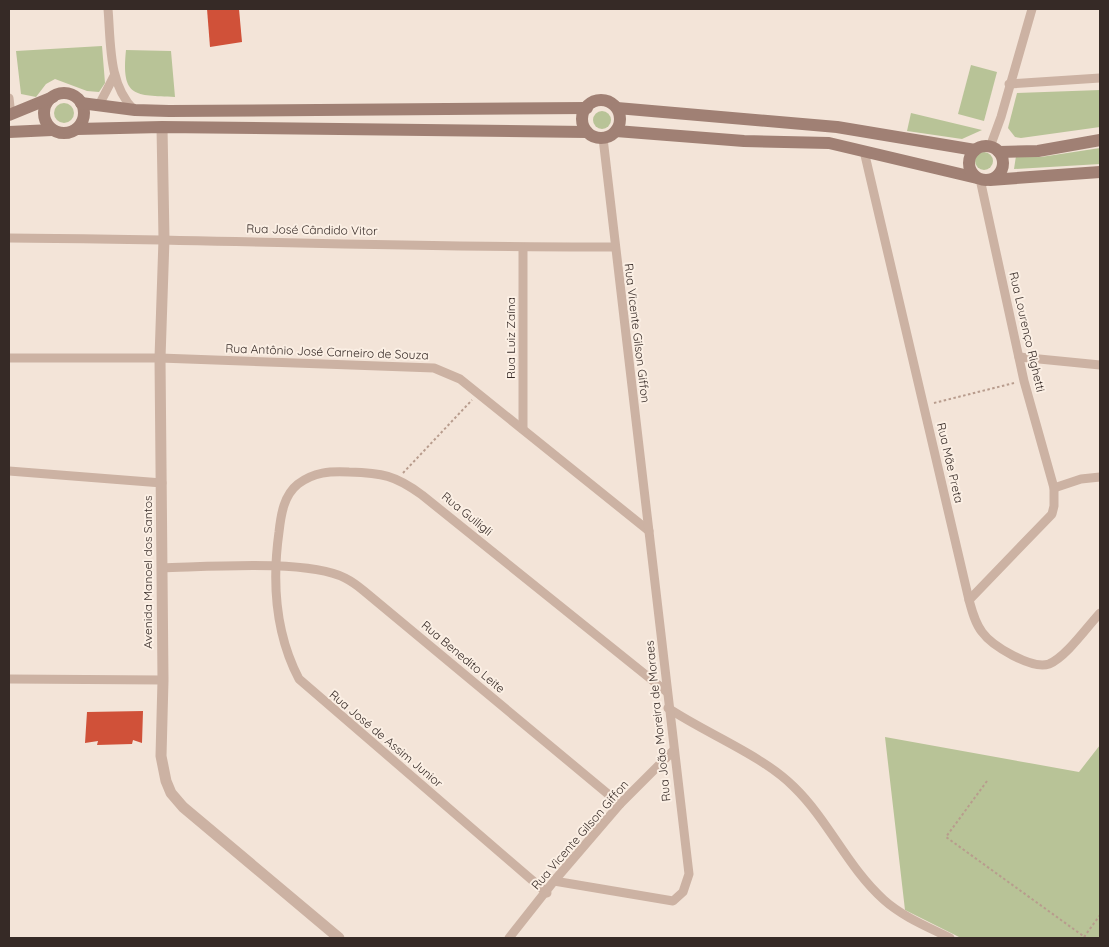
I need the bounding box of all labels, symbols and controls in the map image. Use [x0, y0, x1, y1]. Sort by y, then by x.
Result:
street label: Rua José Cândido Vitor [246, 221, 378, 238]
street label: Rua Vicente Gilson Giffon [622, 262, 653, 404]
street label: Rua Lourenço Righetti [1006, 270, 1049, 393]
street label: Rua Luiz Zaína [503, 297, 518, 379]
street label: Rua Antônio José Carneiro de Souza [225, 340, 429, 363]
street label: Rua Mãe Preta [934, 421, 967, 505]
street label: Rua Guiligli [439, 489, 496, 539]
street label: Avenida Manoel dos Santos [140, 495, 155, 649]
street label: Rua Benedito Leite [418, 617, 508, 696]
street label: Rua João Moreira de Moraes [642, 639, 673, 802]
street label: Rua José de Assim Junior [327, 687, 446, 791]
street label: Rua Vicente Gilson Giffon [528, 777, 631, 893]

